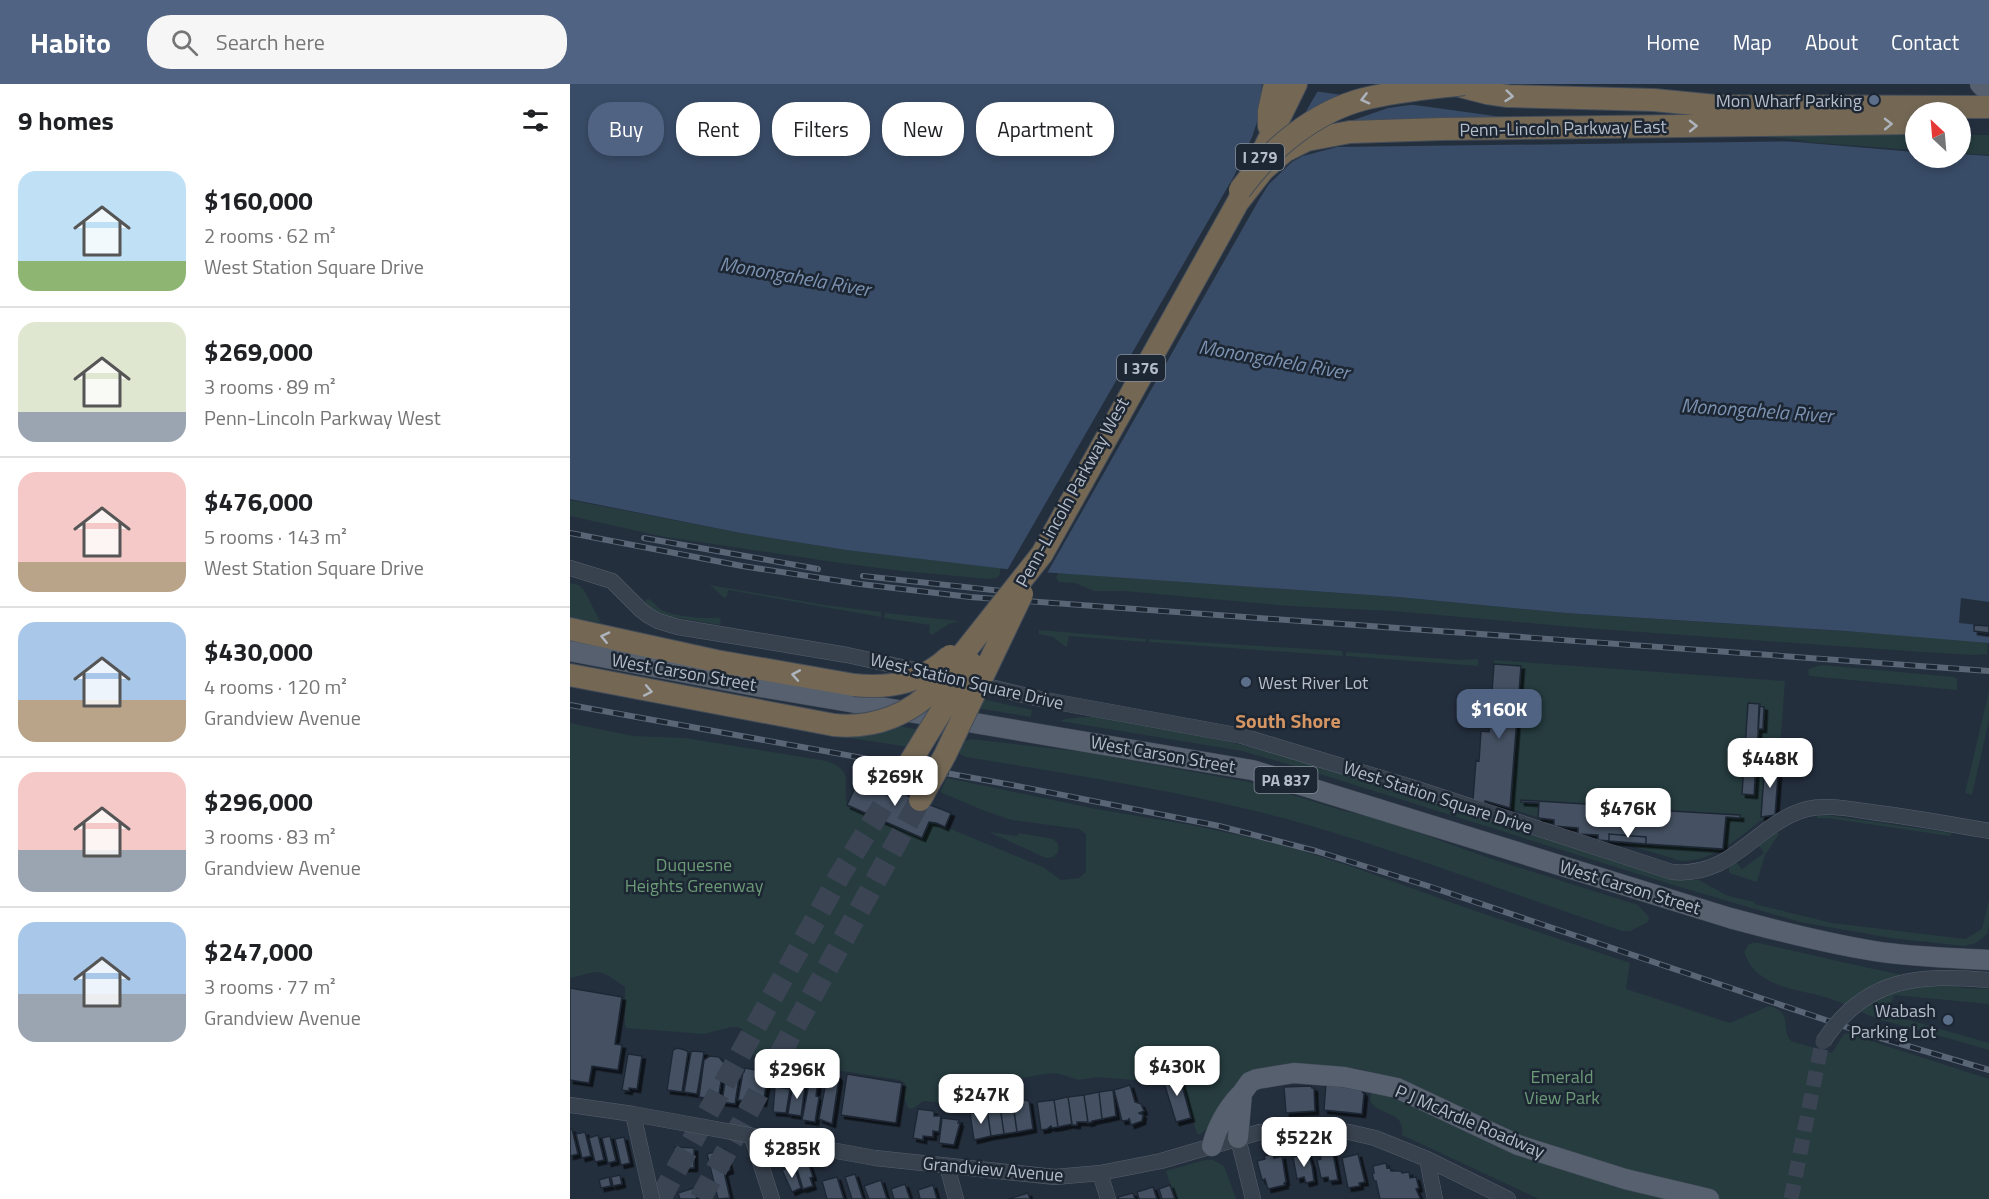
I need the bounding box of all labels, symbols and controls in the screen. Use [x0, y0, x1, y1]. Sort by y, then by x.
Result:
search box [147, 15, 567, 69]
text: Habito [30, 21, 111, 64]
text: Search here [216, 25, 325, 59]
icon: search [168, 26, 201, 59]
text: Home [1646, 26, 1700, 58]
text: Map [1733, 26, 1772, 58]
text: About [1805, 26, 1858, 58]
text: Contact [1891, 26, 1959, 58]
place label: Mon Wharf Parking [1716, 87, 1862, 114]
one-way arrow [1504, 89, 1513, 101]
one-way arrow [1360, 92, 1370, 105]
marker: Mon Wharf Parking [1867, 93, 1881, 107]
text: 9 homes [18, 101, 114, 140]
chip: Buy [588, 102, 664, 156]
chip: Rent [676, 102, 760, 156]
chip: Filters [772, 102, 870, 156]
chip: New [882, 102, 964, 156]
chip: Apartment [976, 102, 1114, 156]
north arrow [1905, 102, 1971, 168]
map controls [1905, 102, 1971, 168]
icon: filters [519, 104, 552, 137]
street label: Penn-Lincoln Parkway East [1459, 113, 1668, 143]
one-way arrow [1883, 118, 1892, 130]
one-way arrow [1688, 120, 1697, 132]
road number: I 279 [1236, 144, 1284, 170]
text: $160,000 [204, 181, 313, 220]
icon: home [66, 195, 138, 267]
text: 2 rooms · 62 m² [204, 220, 336, 251]
water label: Monongahela River [717, 248, 875, 305]
text: West Station Square Drive [204, 251, 424, 282]
water label: Monongahela River [1196, 331, 1354, 388]
text: $269,000 [204, 332, 313, 371]
icon: home [66, 346, 138, 418]
road number: I 376 [1117, 355, 1165, 381]
text: 3 rooms · 89 m² [204, 371, 336, 402]
water label: Monongahela River [1680, 389, 1837, 431]
street label: Penn-Lincoln Parkway West [1009, 392, 1136, 592]
text: Penn-Lincoln Parkway West [204, 402, 441, 433]
text: $476,000 [204, 482, 313, 521]
icon: home [66, 496, 138, 568]
text: 5 rooms · 143 m² [204, 521, 347, 552]
text: West Station Square Drive [204, 552, 424, 583]
one-way arrow [601, 631, 611, 644]
text: $430,000 [204, 632, 313, 671]
icon: home [66, 646, 138, 718]
street label: West Carson Street [610, 646, 759, 698]
street label: West Station Square Drive [868, 646, 1066, 716]
place label: West River Lot [1258, 669, 1369, 696]
one-way arrow [792, 670, 801, 682]
text: 4 rooms · 120 m² [204, 671, 347, 702]
marker: West River Lot [1239, 675, 1253, 689]
one-way arrow [643, 684, 653, 697]
pin: $160K [1457, 689, 1541, 740]
text: $160K [1471, 693, 1527, 724]
text: Grandview Avenue [204, 702, 361, 733]
district label: South Shore [1235, 705, 1341, 736]
street label: West Carson Street [1089, 728, 1238, 780]
pin: $448K [1728, 738, 1812, 789]
text: $448K [1742, 742, 1798, 773]
street label: West Station Square Drive [1340, 754, 1536, 840]
pin: $269K [853, 756, 937, 807]
text: $269K [867, 760, 923, 791]
road number: PA 837 [1254, 767, 1318, 793]
text: $296,000 [204, 782, 313, 821]
pin: $476K [1586, 788, 1670, 839]
text: $476K [1600, 792, 1656, 823]
icon: home [66, 796, 138, 868]
text: 3 rooms · 83 m² [204, 821, 336, 852]
park label: Duquesne Heights Greenway [625, 851, 764, 899]
text: Grandview Avenue [204, 852, 361, 883]
street label: West Carson Street [1556, 853, 1705, 921]
text: $247,000 [204, 932, 313, 971]
icon: home [66, 946, 138, 1018]
text: 3 rooms · 77 m² [204, 971, 336, 1002]
place label: Wabash Parking Lot [1850, 997, 1937, 1045]
text: Grandview Avenue [204, 1002, 361, 1033]
marker: Wabash Parking Lot [1941, 1013, 1955, 1027]
pin: $430K [1135, 1046, 1219, 1097]
pin: $296K [755, 1049, 839, 1100]
text: $430K [1149, 1050, 1205, 1081]
text: $296K [769, 1053, 825, 1084]
park label: Emerald View Park [1524, 1063, 1600, 1111]
pin: $247K [939, 1074, 1023, 1125]
street label: P J McArdle Roadway [1391, 1077, 1549, 1165]
text: $247K [953, 1078, 1009, 1109]
pin: $522K [1262, 1117, 1346, 1168]
text: $522K [1276, 1121, 1332, 1152]
pin: $285K [750, 1128, 834, 1179]
text: $285K [764, 1132, 820, 1163]
street label: Grandview Avenue [922, 1149, 1064, 1189]

